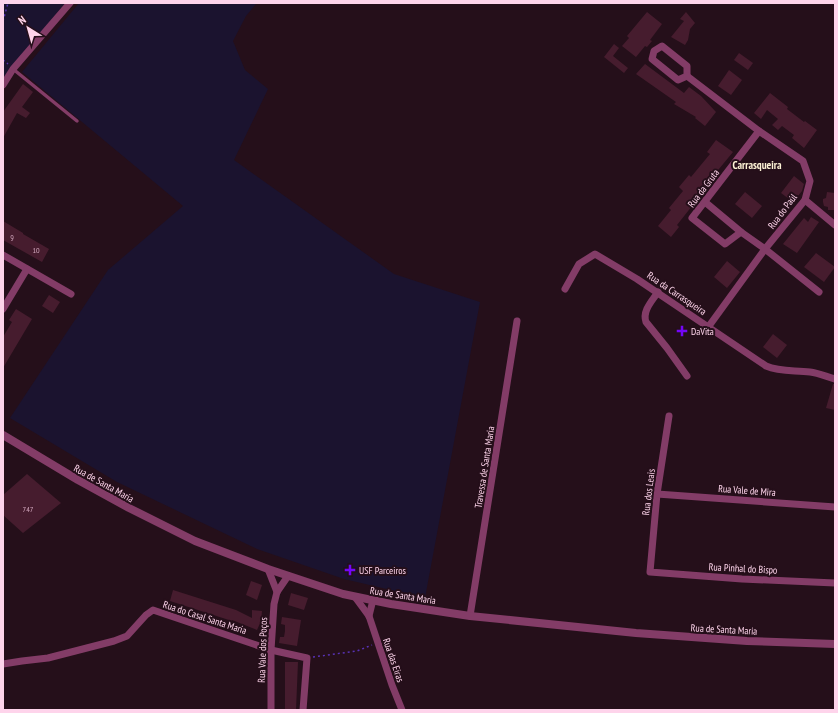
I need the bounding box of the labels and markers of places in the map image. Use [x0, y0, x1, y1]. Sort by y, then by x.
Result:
marker: DaVita [676, 325, 688, 337]
place label: DaVita [691, 325, 714, 338]
marker: USF Parceiros [344, 564, 356, 576]
place label: USF Parceiros [359, 564, 406, 577]

